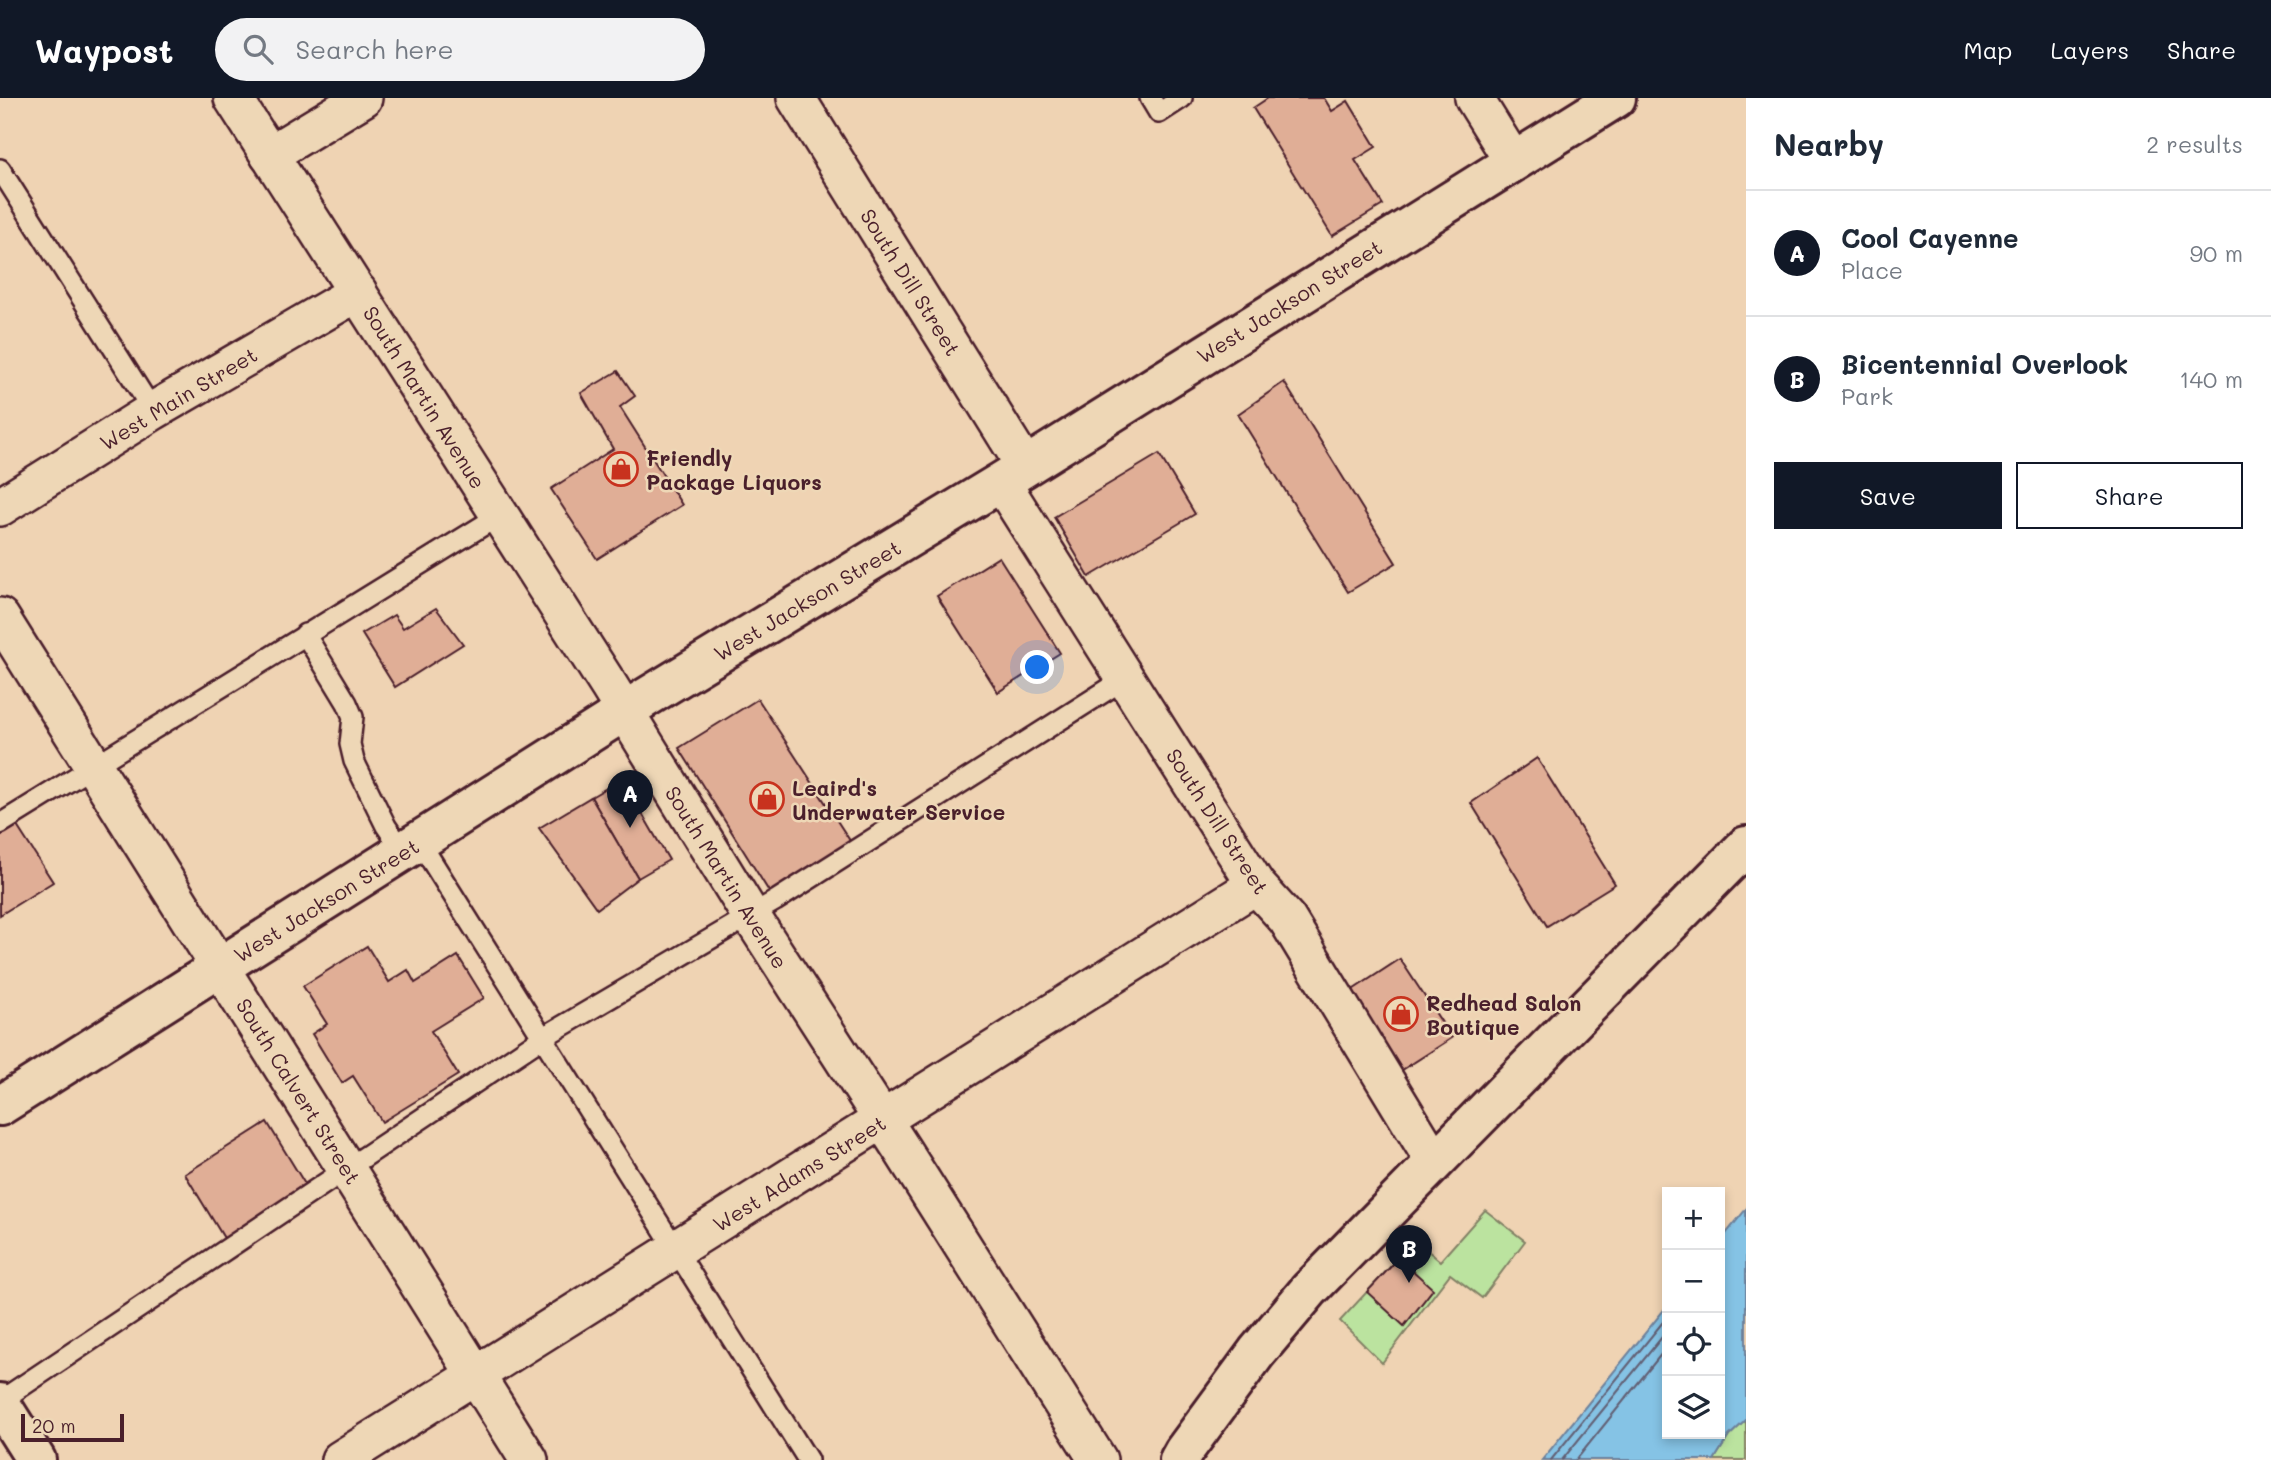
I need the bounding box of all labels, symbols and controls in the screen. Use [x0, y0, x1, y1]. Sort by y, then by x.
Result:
search box [215, 18, 705, 81]
text: Waypost [35, 28, 173, 71]
icon: search [239, 30, 277, 68]
text: Search here [295, 32, 454, 66]
text: Map [1964, 34, 2012, 65]
text: Layers [2050, 34, 2129, 65]
text: Share [2167, 34, 2236, 65]
text: Nearby [1774, 124, 1884, 164]
text: 2 results [2146, 129, 2243, 159]
street label: South Dill Street [855, 203, 967, 361]
text: Cool Cayenne [1841, 221, 2018, 255]
street label: West Jackson Street [1191, 233, 1387, 369]
text: A [1789, 238, 1805, 268]
text: 90 m [2190, 238, 2243, 268]
text: Place [1841, 255, 1903, 285]
street label: South Martin Avenue [358, 301, 492, 493]
street label: West Main Street [94, 340, 262, 456]
text: Bicentennial Overlook [1841, 347, 2128, 381]
text: B [1789, 364, 1805, 394]
text: 140 m [2179, 364, 2243, 394]
text: Park [1841, 381, 1893, 411]
place label: Friendly Package Liquors [646, 444, 822, 495]
shop icon: Friendly Package Liquors [602, 450, 640, 488]
button: Save [1774, 462, 2002, 529]
button: Share [2016, 462, 2243, 529]
street label: West Jackson Street [709, 533, 905, 667]
your location [1020, 650, 1054, 684]
street label: South Dill Street [1161, 743, 1275, 899]
pin: A [607, 770, 653, 828]
place label: Leaird's Underwater Service [792, 774, 1005, 825]
shop icon: Leaird's Underwater Service [748, 780, 786, 818]
street label: South Martin Avenue [660, 781, 794, 973]
street label: West Jackson Street [228, 832, 424, 968]
place label: Redhead Salon Boutique [1426, 989, 1581, 1040]
street label: South Calvert Street [231, 993, 367, 1189]
shop icon: Redhead Salon Boutique [1382, 995, 1420, 1033]
street label: West Adams Street [707, 1109, 891, 1237]
map controls [1662, 1187, 1725, 1439]
button: + [1662, 1187, 1725, 1250]
pin: B [1386, 1225, 1432, 1283]
button: − [1662, 1250, 1725, 1313]
button: locate [1662, 1313, 1725, 1376]
button: layers [1662, 1376, 1725, 1439]
scale bar [21, 1411, 124, 1443]
text: 20 m [32, 1413, 76, 1438]

